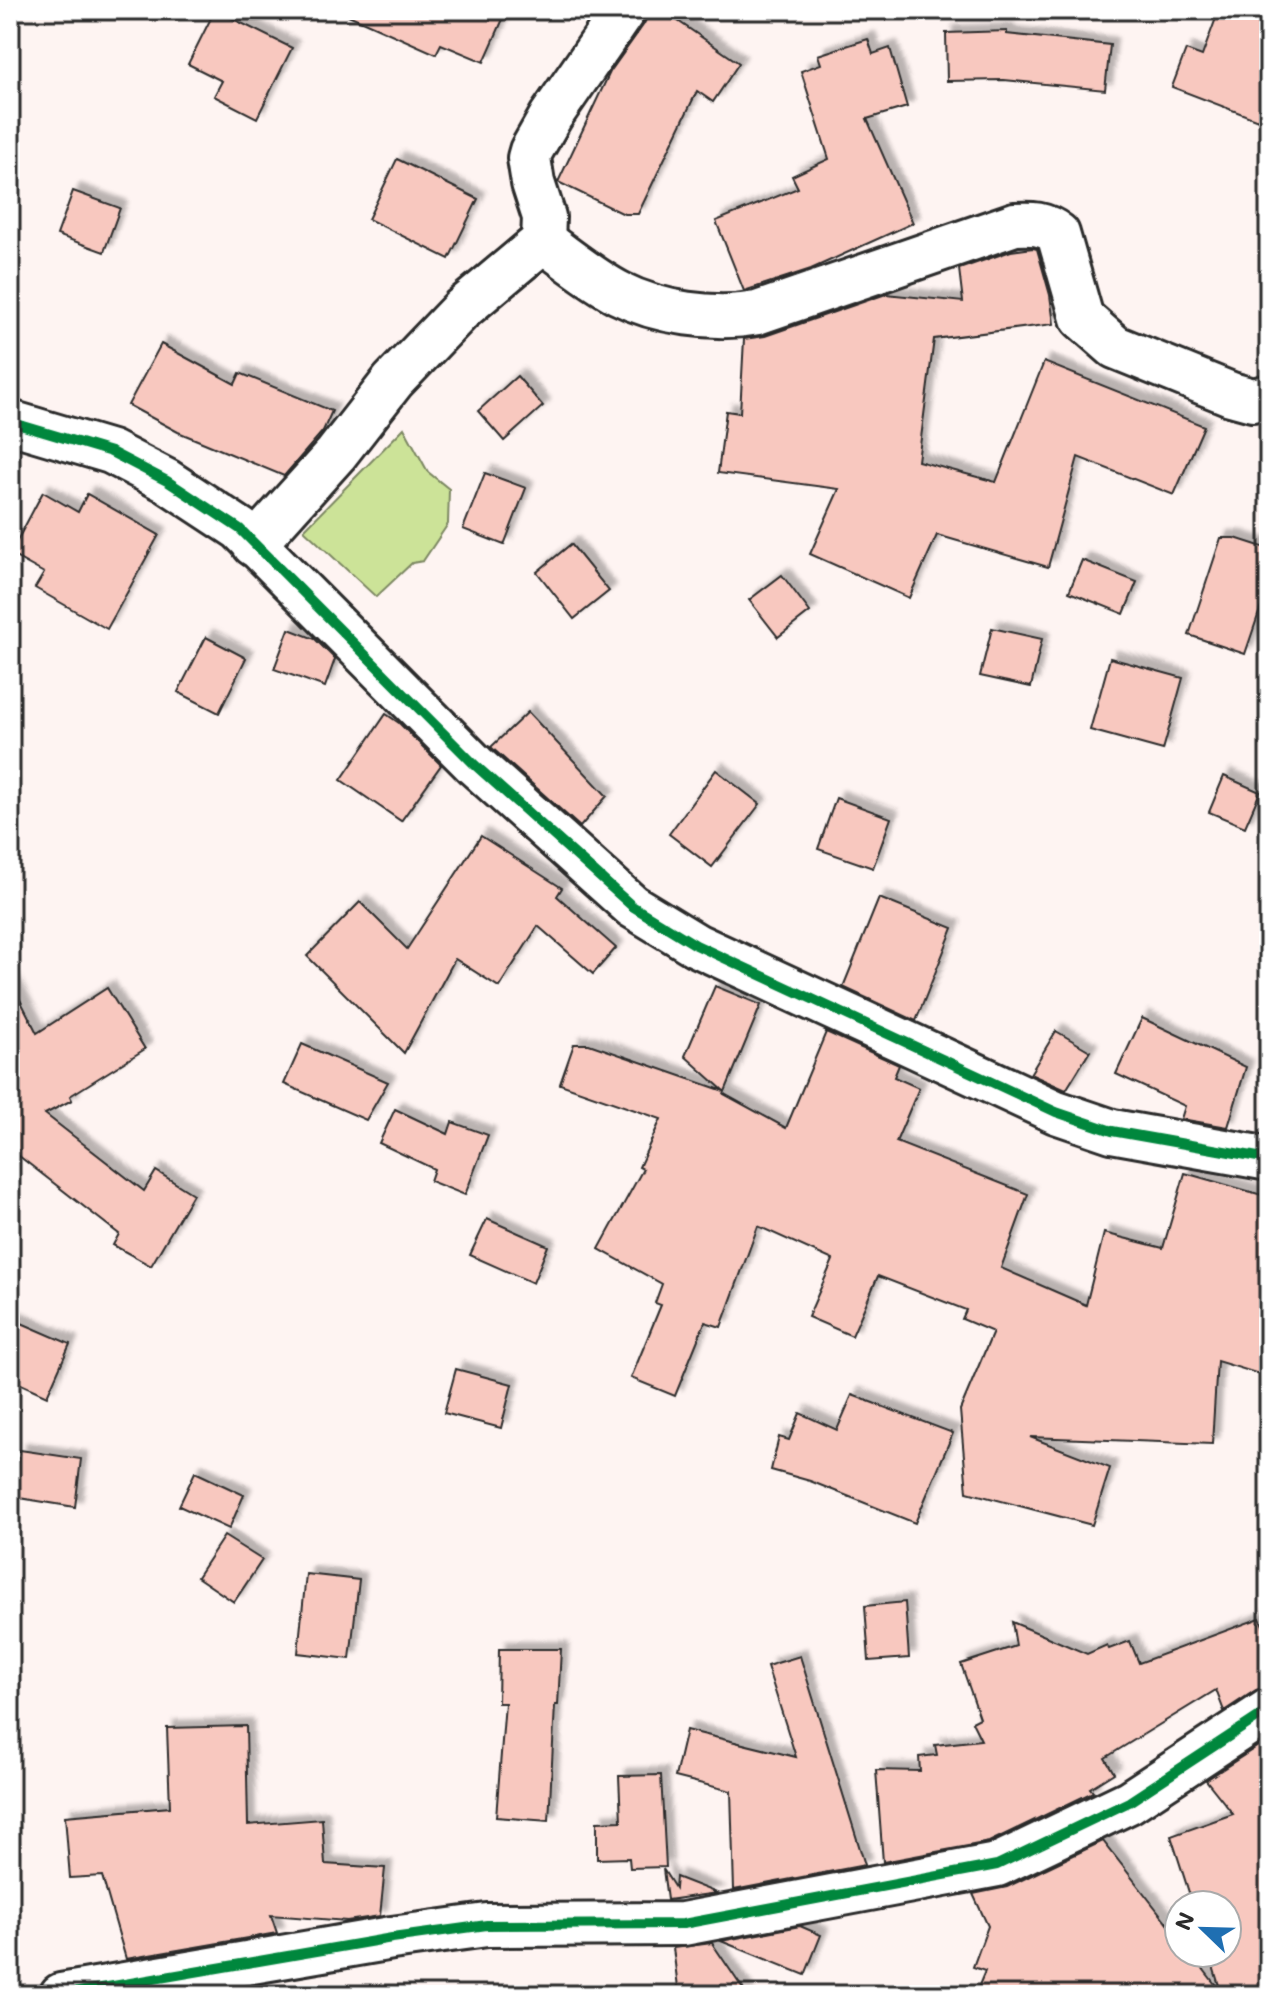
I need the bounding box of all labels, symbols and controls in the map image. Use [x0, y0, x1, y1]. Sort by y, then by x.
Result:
north arrow [1163, 1889, 1243, 1969]
text: N [1168, 1908, 1201, 1934]

